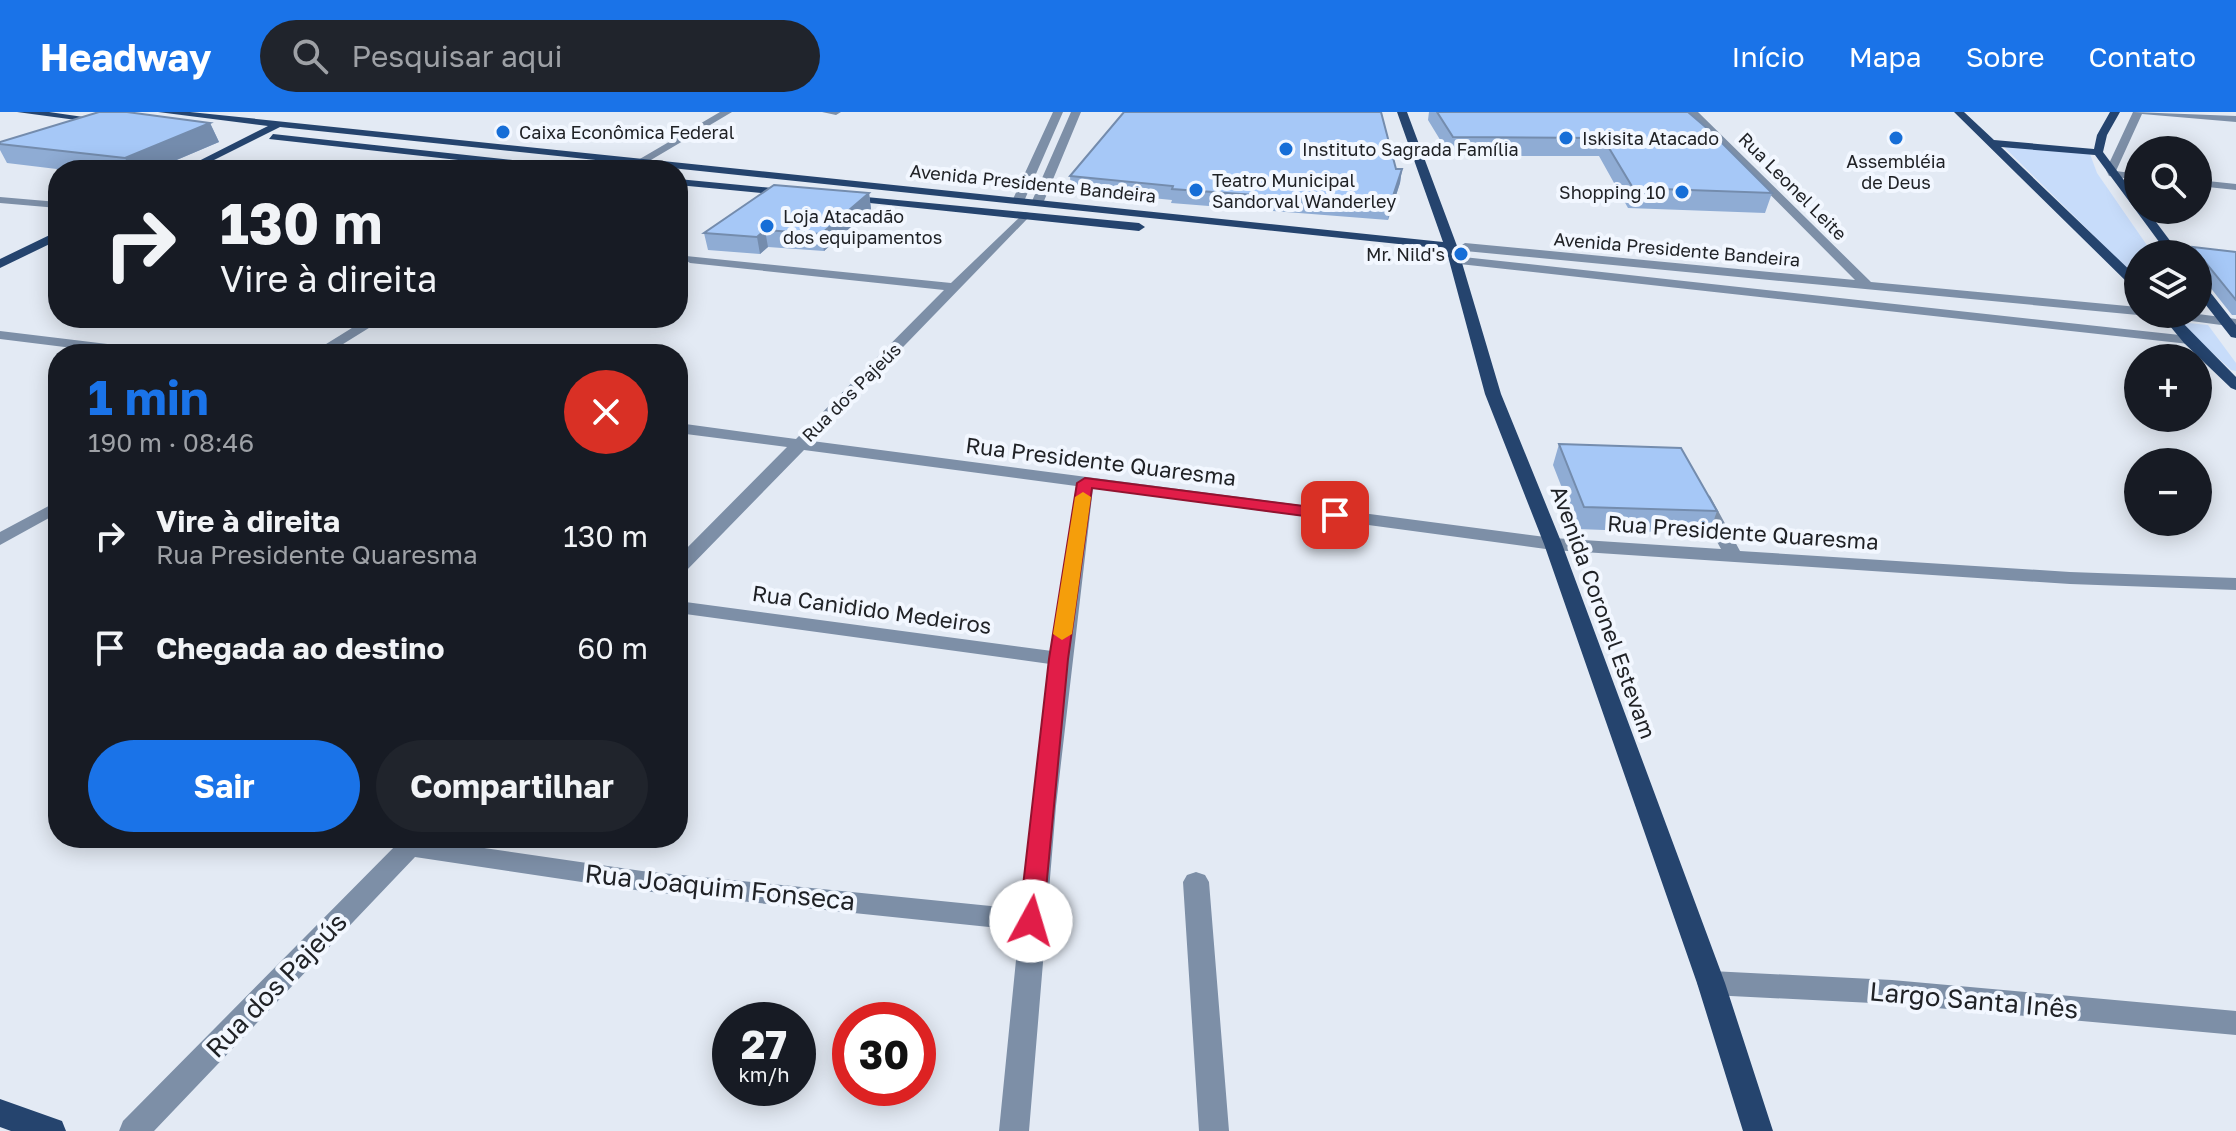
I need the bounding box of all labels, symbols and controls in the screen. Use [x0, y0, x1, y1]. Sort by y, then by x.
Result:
search box [260, 20, 820, 92]
text: Headway [40, 34, 212, 79]
icon: search [288, 34, 332, 78]
text: Pesquisar aqui [352, 38, 563, 74]
text: Início [1732, 40, 1805, 73]
text: Mapa [1849, 40, 1922, 73]
text: Sobre [1966, 40, 2044, 73]
text: Contato [2088, 40, 2196, 73]
place label: Caixa Econômica Federal [519, 121, 735, 143]
marker: Caixa Econômica Federal [494, 123, 512, 141]
place label: Iskisita Atacado [1582, 127, 1719, 149]
street label: Rua Leonel Leite [1734, 127, 1852, 245]
marker: Iskisita Atacado [1557, 129, 1575, 147]
marker: Assembléia de Deus [1887, 129, 1905, 147]
map controls [2124, 136, 2212, 536]
button: search [2124, 136, 2212, 224]
place label: Instituto Sagrada Família [1302, 138, 1519, 160]
marker: Instituto Sagrada Família [1277, 140, 1295, 158]
place label: Assembléia de Deus [1846, 150, 1946, 193]
street label: Avenida Presidente Bandeira [909, 159, 1157, 207]
place label: Teatro Municipal Sandorval Wanderley [1212, 169, 1396, 212]
marker: Teatro Municipal Sandorval Wanderley [1187, 181, 1205, 199]
place label: Shopping 10 [1559, 181, 1666, 203]
marker: Shopping 10 [1673, 183, 1691, 201]
text: 130 m [220, 189, 382, 256]
icon: right [88, 192, 192, 296]
place label: Loja Atacadão dos equipamentos [783, 205, 942, 248]
marker: Loja Atacadão dos equipamentos [758, 217, 776, 235]
street label: Avenida Presidente Bandeira [1553, 227, 1801, 271]
button: layers [2124, 240, 2212, 328]
place label: Mr. Nild's [1366, 243, 1445, 265]
marker: Mr. Nild's [1452, 245, 1470, 263]
text: Vire à direita [220, 257, 437, 300]
street label: Rua dos Pajeús [797, 338, 905, 446]
button: + [2124, 344, 2212, 432]
text: 1 min [88, 368, 209, 426]
button: close [564, 370, 648, 454]
text: 190 m · 08:46 [88, 427, 254, 458]
street label: Rua Presidente Quaresma [964, 431, 1238, 491]
button: − [2124, 448, 2212, 536]
pin [1301, 481, 1369, 549]
street label: Avenida Coronel Estevam [1546, 482, 1662, 742]
icon: arrive [1313, 493, 1357, 537]
text: Vire à direita [156, 503, 340, 539]
street label: Rua Presidente Quaresma [1606, 509, 1880, 555]
icon: right [88, 514, 132, 558]
text: 130 m [563, 518, 648, 554]
text: Rua Presidente Quaresma [156, 539, 478, 570]
street label: Rua Canidido Medeiros [751, 579, 993, 639]
icon: arrive [88, 626, 132, 670]
text: Chegada ao destino [156, 630, 444, 666]
text: 60 m [577, 630, 648, 666]
button: Sair [88, 740, 360, 832]
button: Compartilhar [376, 740, 648, 832]
street label: Rua Joaquim Fonseca [583, 857, 857, 917]
position arrow [989, 879, 1073, 963]
street label: Rua dos Pajeús [199, 906, 353, 1064]
street label: Largo Santa Inês [1868, 975, 2080, 1025]
speed limit sign: 30 [832, 1002, 936, 1106]
text: 27 [741, 1020, 787, 1068]
text: km/h [739, 1062, 789, 1086]

